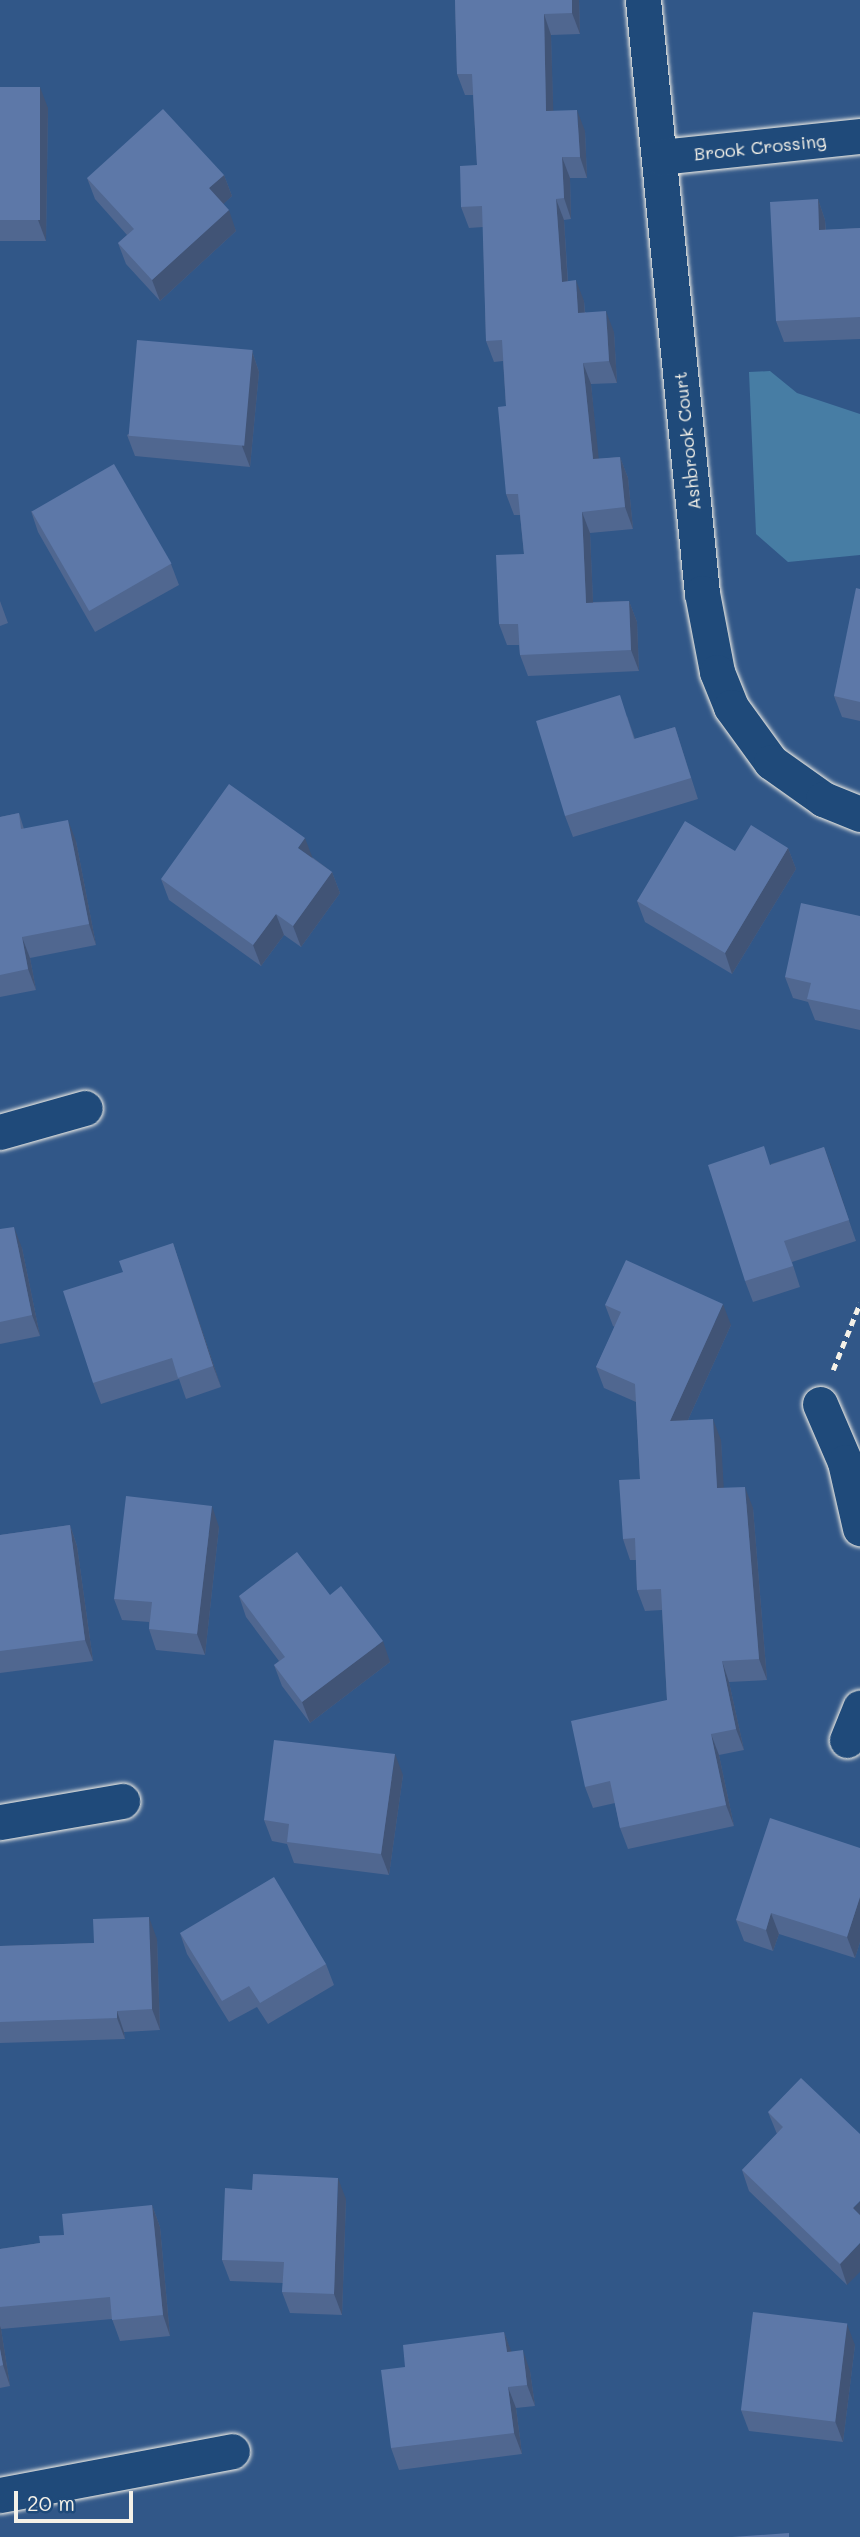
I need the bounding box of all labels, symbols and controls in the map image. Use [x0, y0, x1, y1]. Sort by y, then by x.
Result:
street label: Brook Crossing [693, 129, 827, 165]
street label: Ashbrook Court [669, 371, 705, 511]
scale bar [18, 2478, 136, 2522]
text: 20 m [27, 2489, 75, 2516]

